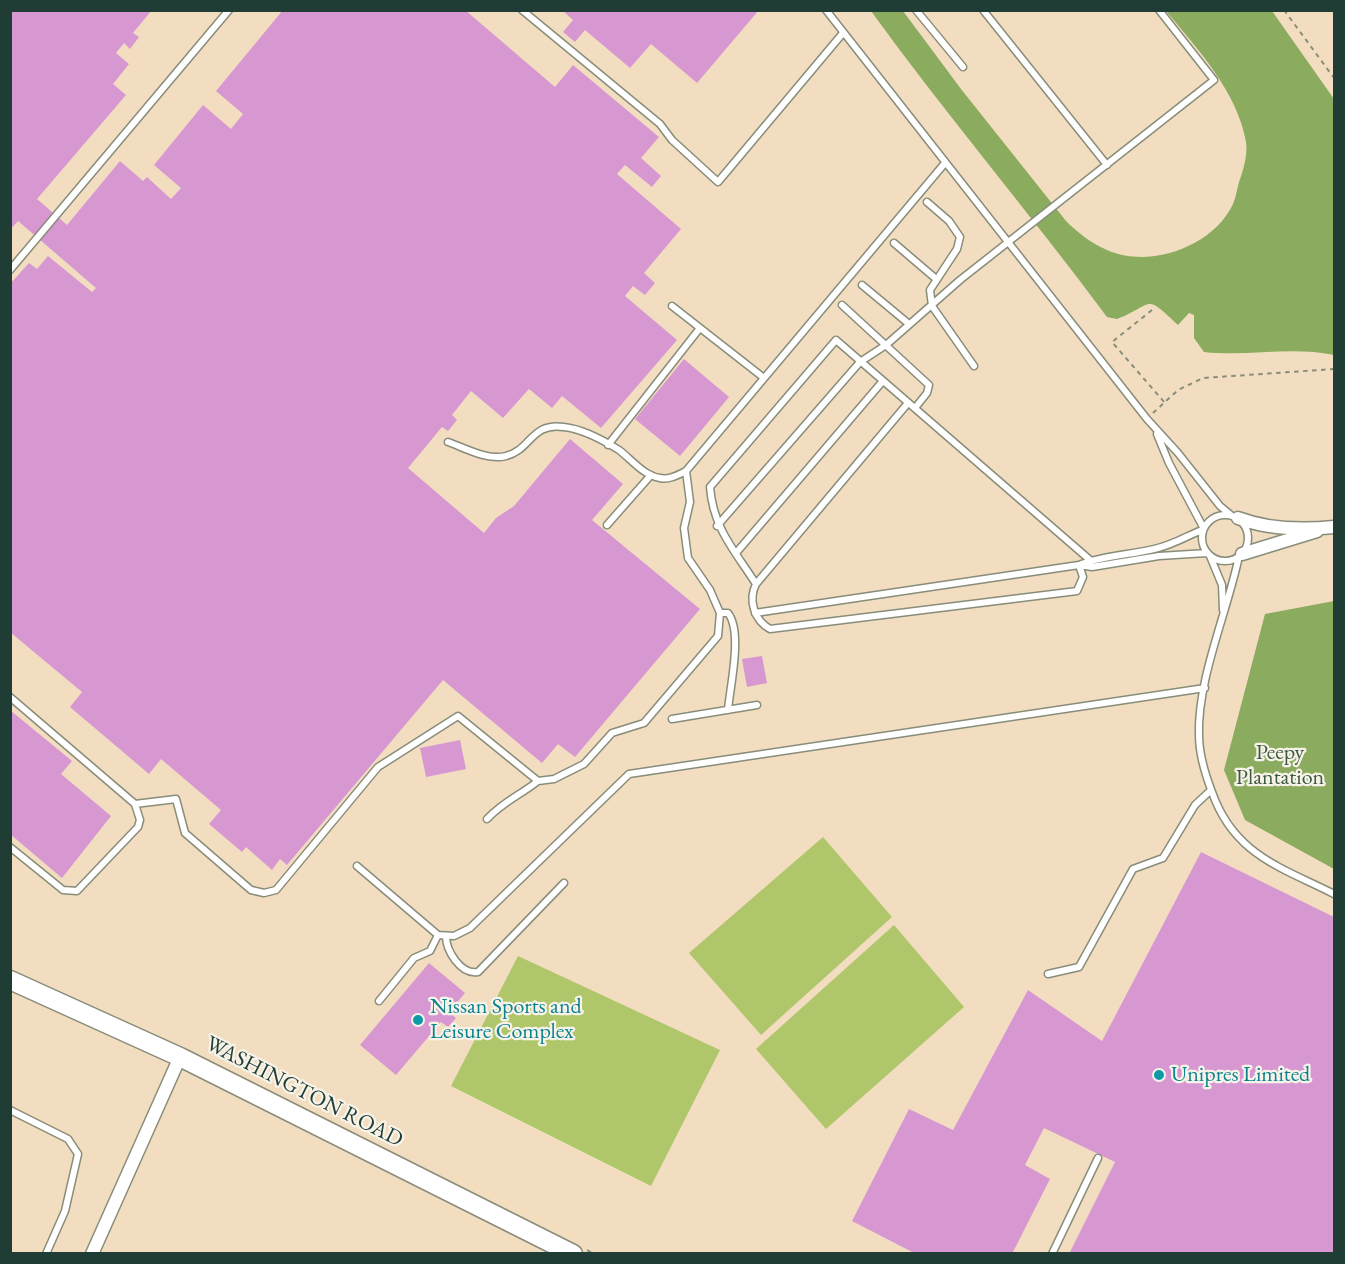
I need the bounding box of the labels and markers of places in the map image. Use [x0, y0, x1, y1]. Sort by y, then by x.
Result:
place label: Nissan Sports and Leisure Complex [430, 994, 582, 1046]
marker: Nissan Sports and Leisure Complex [411, 1013, 425, 1027]
place label: Unipres Limited [1171, 1062, 1310, 1088]
marker: Unipres Limited [1152, 1068, 1166, 1082]

